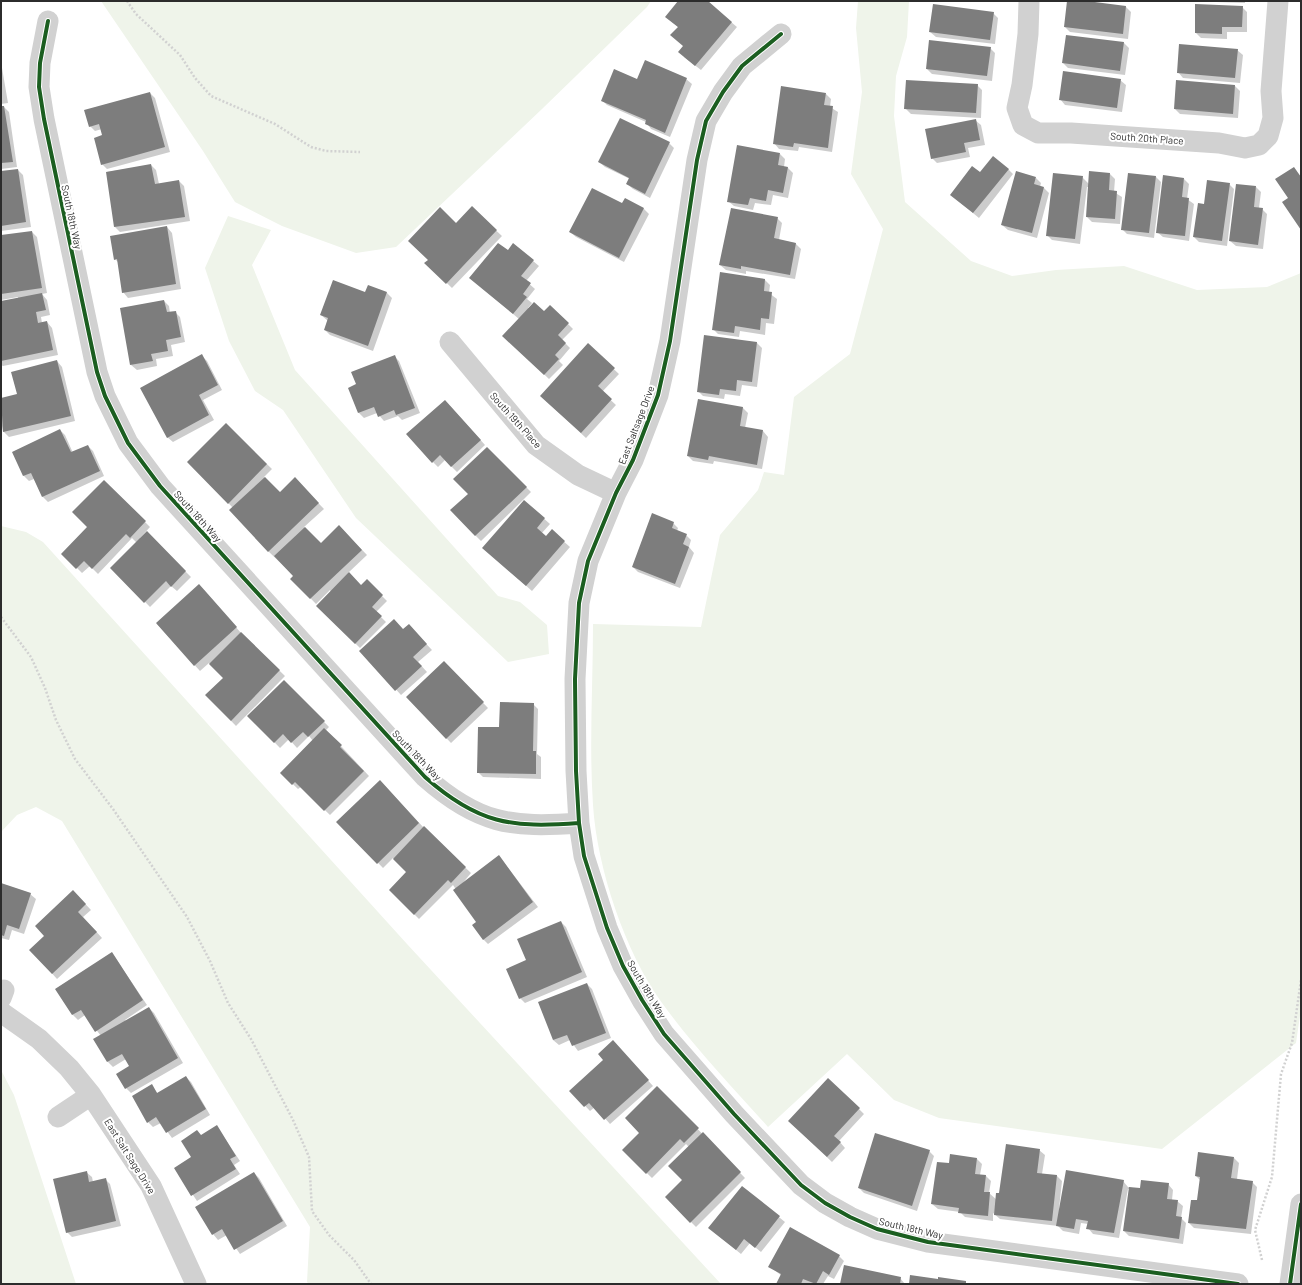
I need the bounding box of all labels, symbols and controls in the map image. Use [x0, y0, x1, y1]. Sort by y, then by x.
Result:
street label: South 20th Place [1110, 129, 1184, 147]
street label: South 18th Way [59, 184, 85, 251]
street label: East Saltsage Drive [615, 384, 657, 466]
street label: South 19th Place [488, 390, 544, 450]
street label: South 18th Way [172, 488, 225, 545]
street label: South 18th Way [390, 727, 444, 783]
street label: South 18th Way [625, 958, 669, 1020]
street label: East Salt Sage Drive [102, 1116, 158, 1196]
street label: South 18th Way [878, 1215, 945, 1241]

